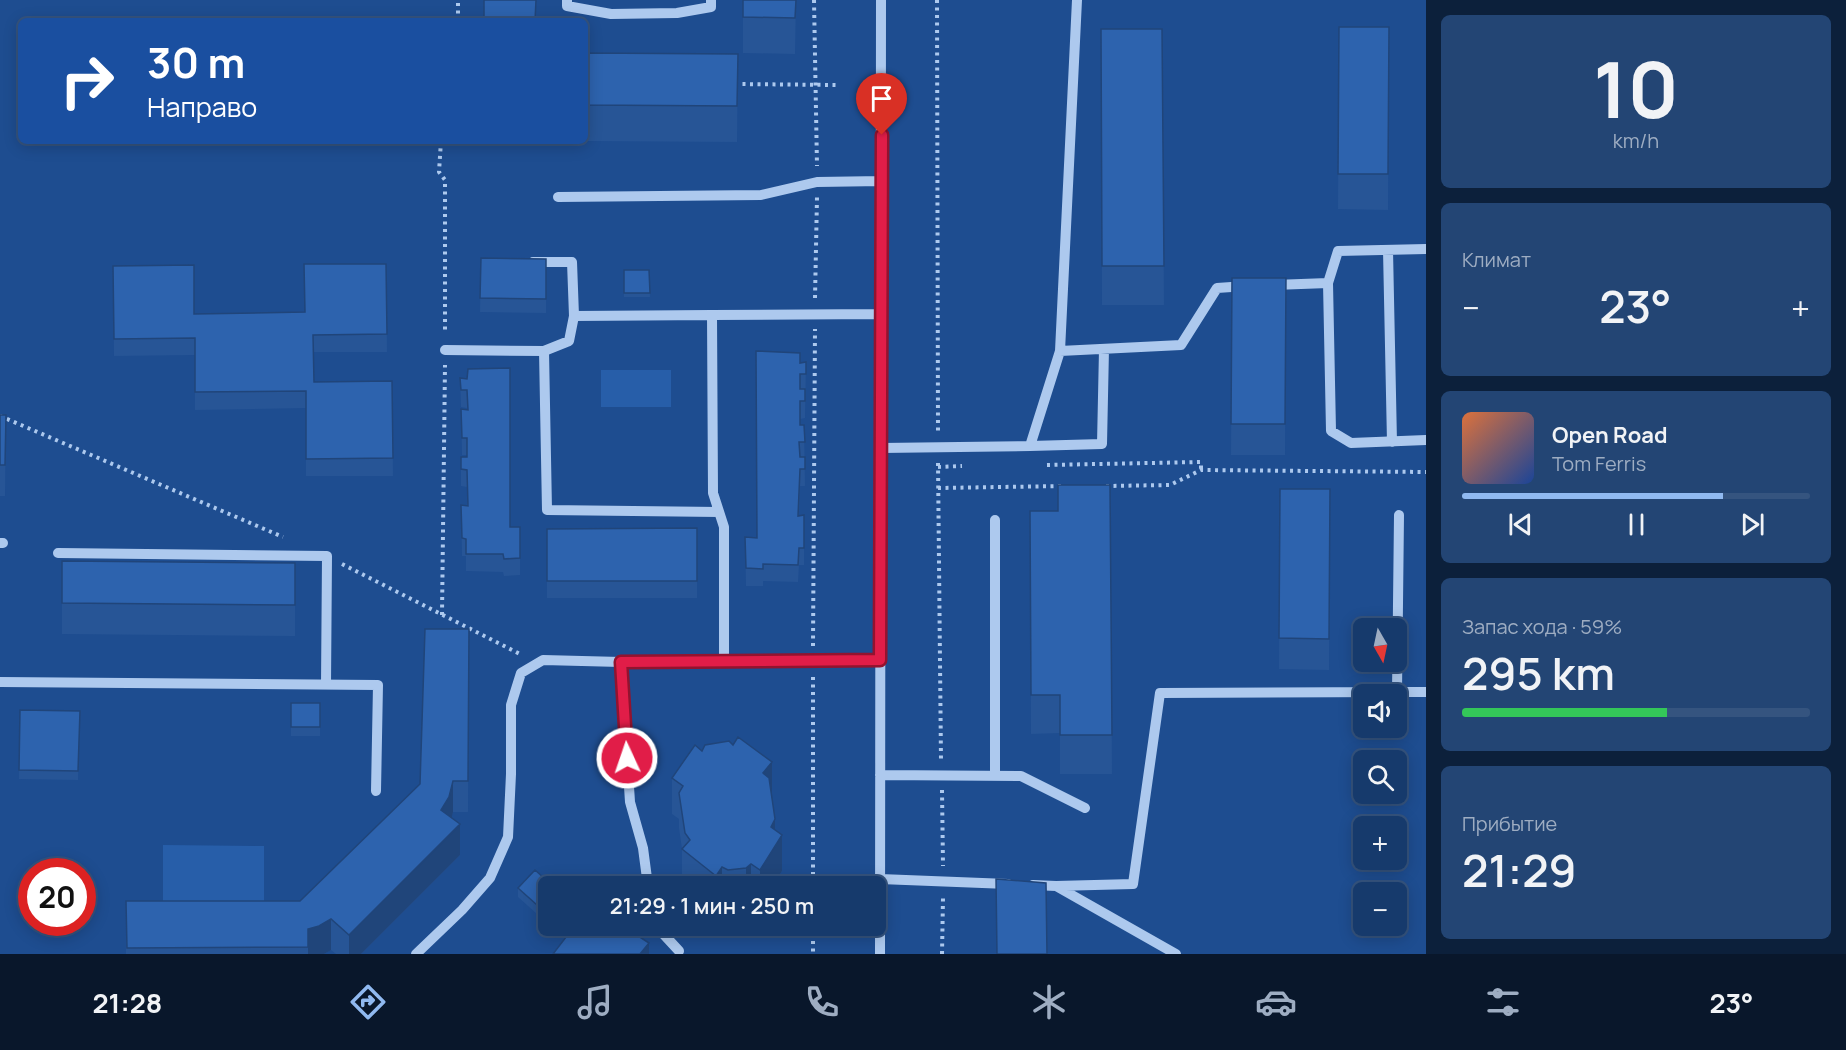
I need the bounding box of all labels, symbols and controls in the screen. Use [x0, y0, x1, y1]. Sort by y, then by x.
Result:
text: 30 m [147, 33, 245, 91]
text: 10 [1593, 35, 1679, 141]
icon: right [48, 42, 126, 120]
pin [856, 73, 907, 135]
icon: arrive [865, 82, 898, 115]
text: Направо [147, 88, 257, 125]
text: km/h [1613, 127, 1659, 154]
text: Климат [1462, 246, 1531, 273]
text: 23° [1599, 275, 1672, 337]
text: − [1462, 285, 1480, 330]
text: + [1791, 285, 1810, 330]
text: Open Road [1552, 420, 1667, 450]
text: Tom Ferris [1552, 450, 1646, 477]
icon: previous [1504, 508, 1537, 541]
icon: pause [1620, 508, 1653, 541]
icon: next [1736, 508, 1769, 541]
text: Запас хода · 59% [1462, 613, 1622, 640]
north arrow [1353, 618, 1407, 672]
map controls [1353, 618, 1407, 936]
text: 295 km [1462, 642, 1615, 704]
button: sound [1353, 684, 1407, 738]
position arrow [595, 726, 659, 790]
button: search [1353, 750, 1407, 804]
text: Прибытие [1462, 810, 1557, 837]
button: + [1353, 816, 1407, 870]
text: 21:29 [1462, 839, 1577, 901]
speed limit sign: 20 [18, 858, 96, 936]
button: − [1353, 882, 1407, 936]
text: 21:29 · 1 мин · 250 m [610, 891, 814, 921]
icon: directions [347, 981, 389, 1023]
icon: music [574, 981, 616, 1023]
icon: phone [801, 981, 843, 1023]
icon: climate [1028, 981, 1070, 1023]
icon: car [1255, 981, 1297, 1023]
icon: filters [1482, 981, 1524, 1023]
text: 21:28 [93, 984, 162, 1021]
text: 23° [1710, 984, 1753, 1021]

